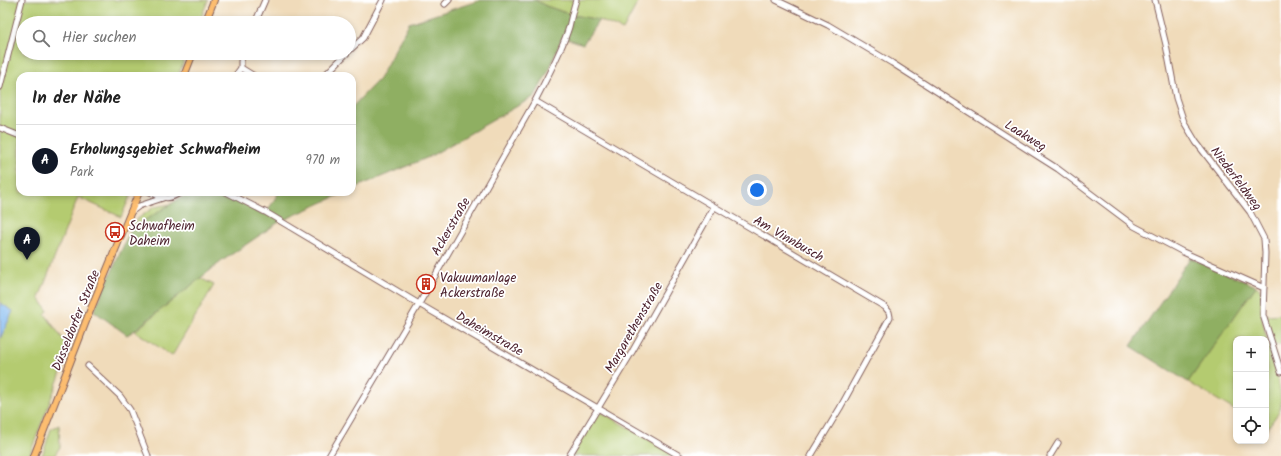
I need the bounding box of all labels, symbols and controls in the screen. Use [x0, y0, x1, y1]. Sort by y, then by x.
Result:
search box [16, 16, 356, 60]
text: Hier suchen [62, 26, 136, 50]
icon: search [30, 27, 52, 49]
text: In der Nähe [32, 85, 121, 112]
street label: Laakweg [1000, 115, 1050, 157]
text: Erholungsgebiet Schwafheim [70, 138, 260, 162]
street label: Niederfeldweg [1205, 142, 1267, 215]
text: A [41, 150, 49, 171]
text: 970 m [306, 150, 340, 171]
text: Park [70, 162, 94, 183]
your location [747, 180, 767, 200]
street label: Ackerstraße [426, 194, 477, 260]
street label: Am Vinnbusch [749, 211, 828, 268]
place label: Schwafheim Daheim [129, 216, 195, 252]
bus stop icon: Schwafheim Daheim [104, 221, 126, 243]
pin: A [14, 227, 40, 260]
street label: Düsseldorfer Straße [47, 267, 106, 374]
place label: Vakuumanlage Ackerstraße [440, 268, 516, 304]
building icon: Vakuumanlage Ackerstraße [415, 273, 437, 295]
street label: Margarethenstraße [600, 278, 669, 377]
street label: Daheimstraße [451, 306, 527, 362]
map controls [1233, 336, 1269, 444]
button: + [1233, 336, 1269, 372]
button: − [1233, 372, 1269, 408]
button: locate [1233, 408, 1269, 444]

